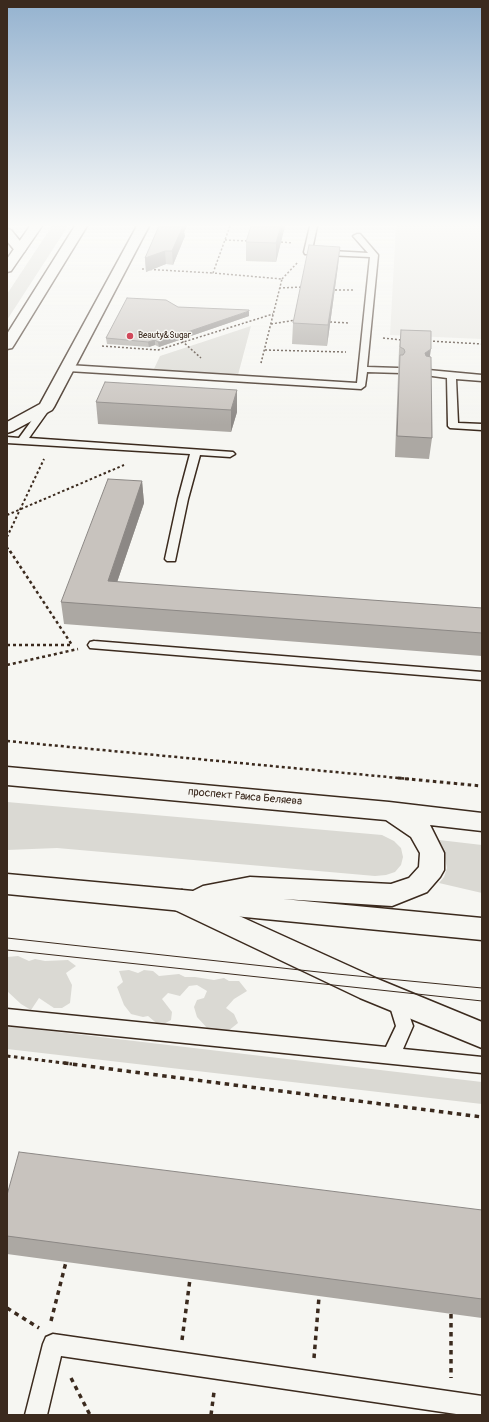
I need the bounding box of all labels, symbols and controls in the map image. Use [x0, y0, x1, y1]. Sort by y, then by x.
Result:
marker: Beauty&Sugar [125, 331, 135, 341]
place label: Beauty&Sugar [138, 331, 191, 341]
street label: проспект Раиса Беляева [187, 785, 303, 809]

